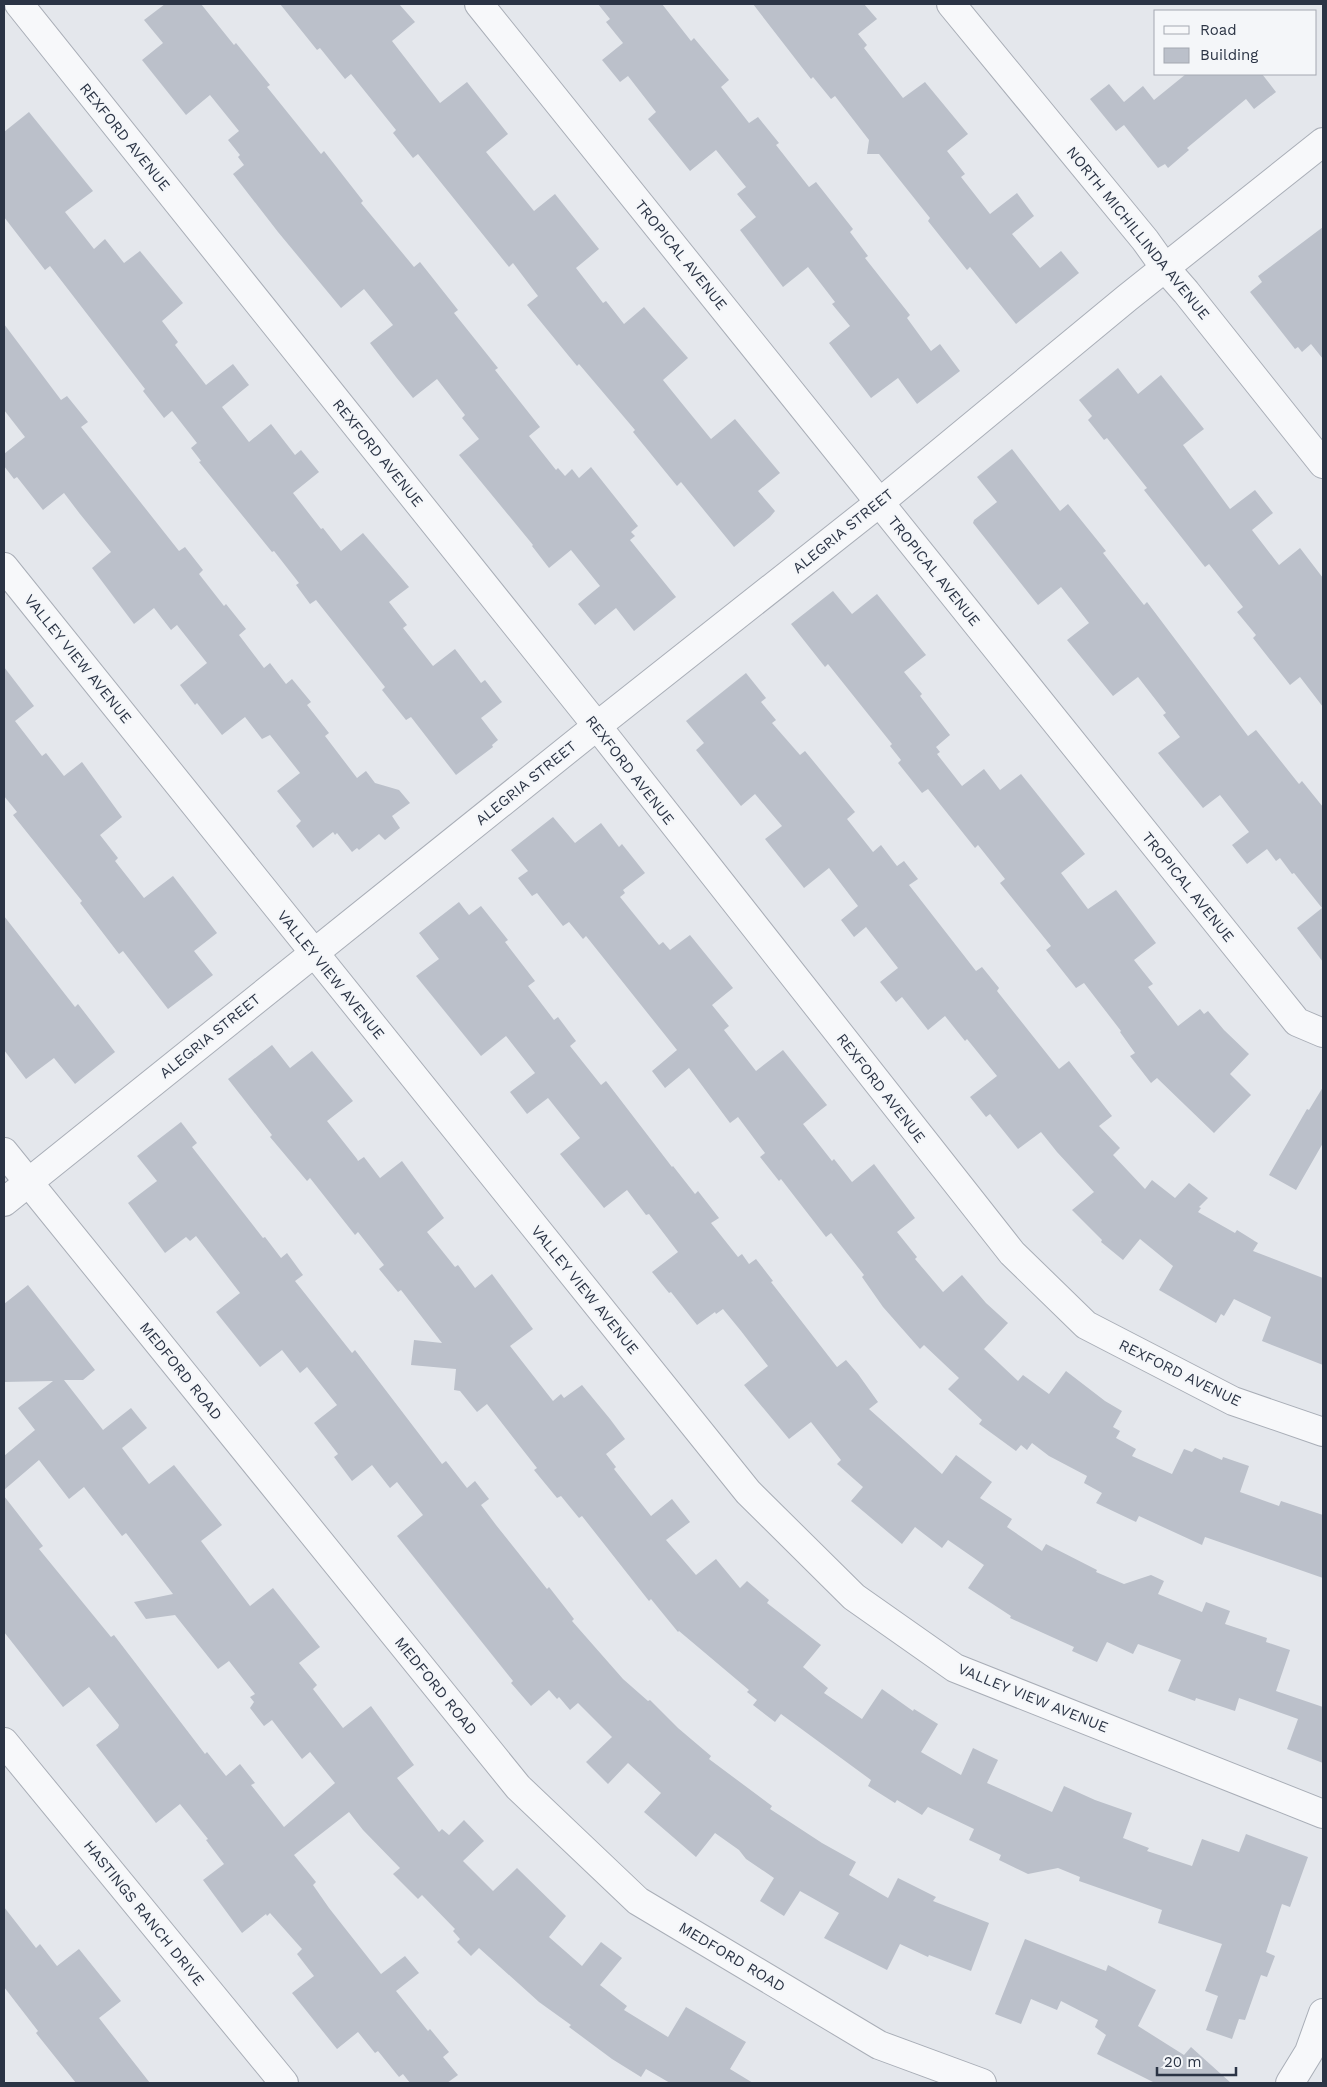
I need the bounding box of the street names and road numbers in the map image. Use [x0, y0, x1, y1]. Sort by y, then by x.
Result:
street label: REXFORD AVENUE [76, 79, 174, 195]
street label: NORTH MICHILLINDA AVENUE [1063, 143, 1213, 323]
street label: TROPICAL AVENUE [631, 196, 731, 314]
street label: REXFORD AVENUE [329, 395, 427, 511]
street label: ALEGRIA STREET [789, 485, 897, 577]
street label: TROPICAL AVENUE [884, 512, 984, 630]
street label: VALLEY VIEW AVENUE [20, 591, 136, 727]
street label: REXFORD AVENUE [582, 712, 678, 828]
street label: ALEGRIA STREET [472, 737, 580, 829]
street label: TROPICAL AVENUE [1138, 828, 1238, 946]
street label: VALLEY VIEW AVENUE [273, 907, 389, 1043]
street label: ALEGRIA STREET [156, 990, 264, 1082]
street label: REXFORD AVENUE [833, 1030, 929, 1146]
street label: VALLEY VIEW AVENUE [527, 1222, 643, 1358]
street label: MEDFORD ROAD [136, 1318, 226, 1424]
street label: REXFORD AVENUE [1116, 1336, 1244, 1410]
street label: MEDFORD ROAD [391, 1633, 481, 1739]
street label: VALLEY VIEW AVENUE [955, 1660, 1111, 1736]
street label: HASTINGS RANCH DRIVE [80, 1837, 208, 1989]
street label: MEDFORD ROAD [676, 1918, 788, 1996]

